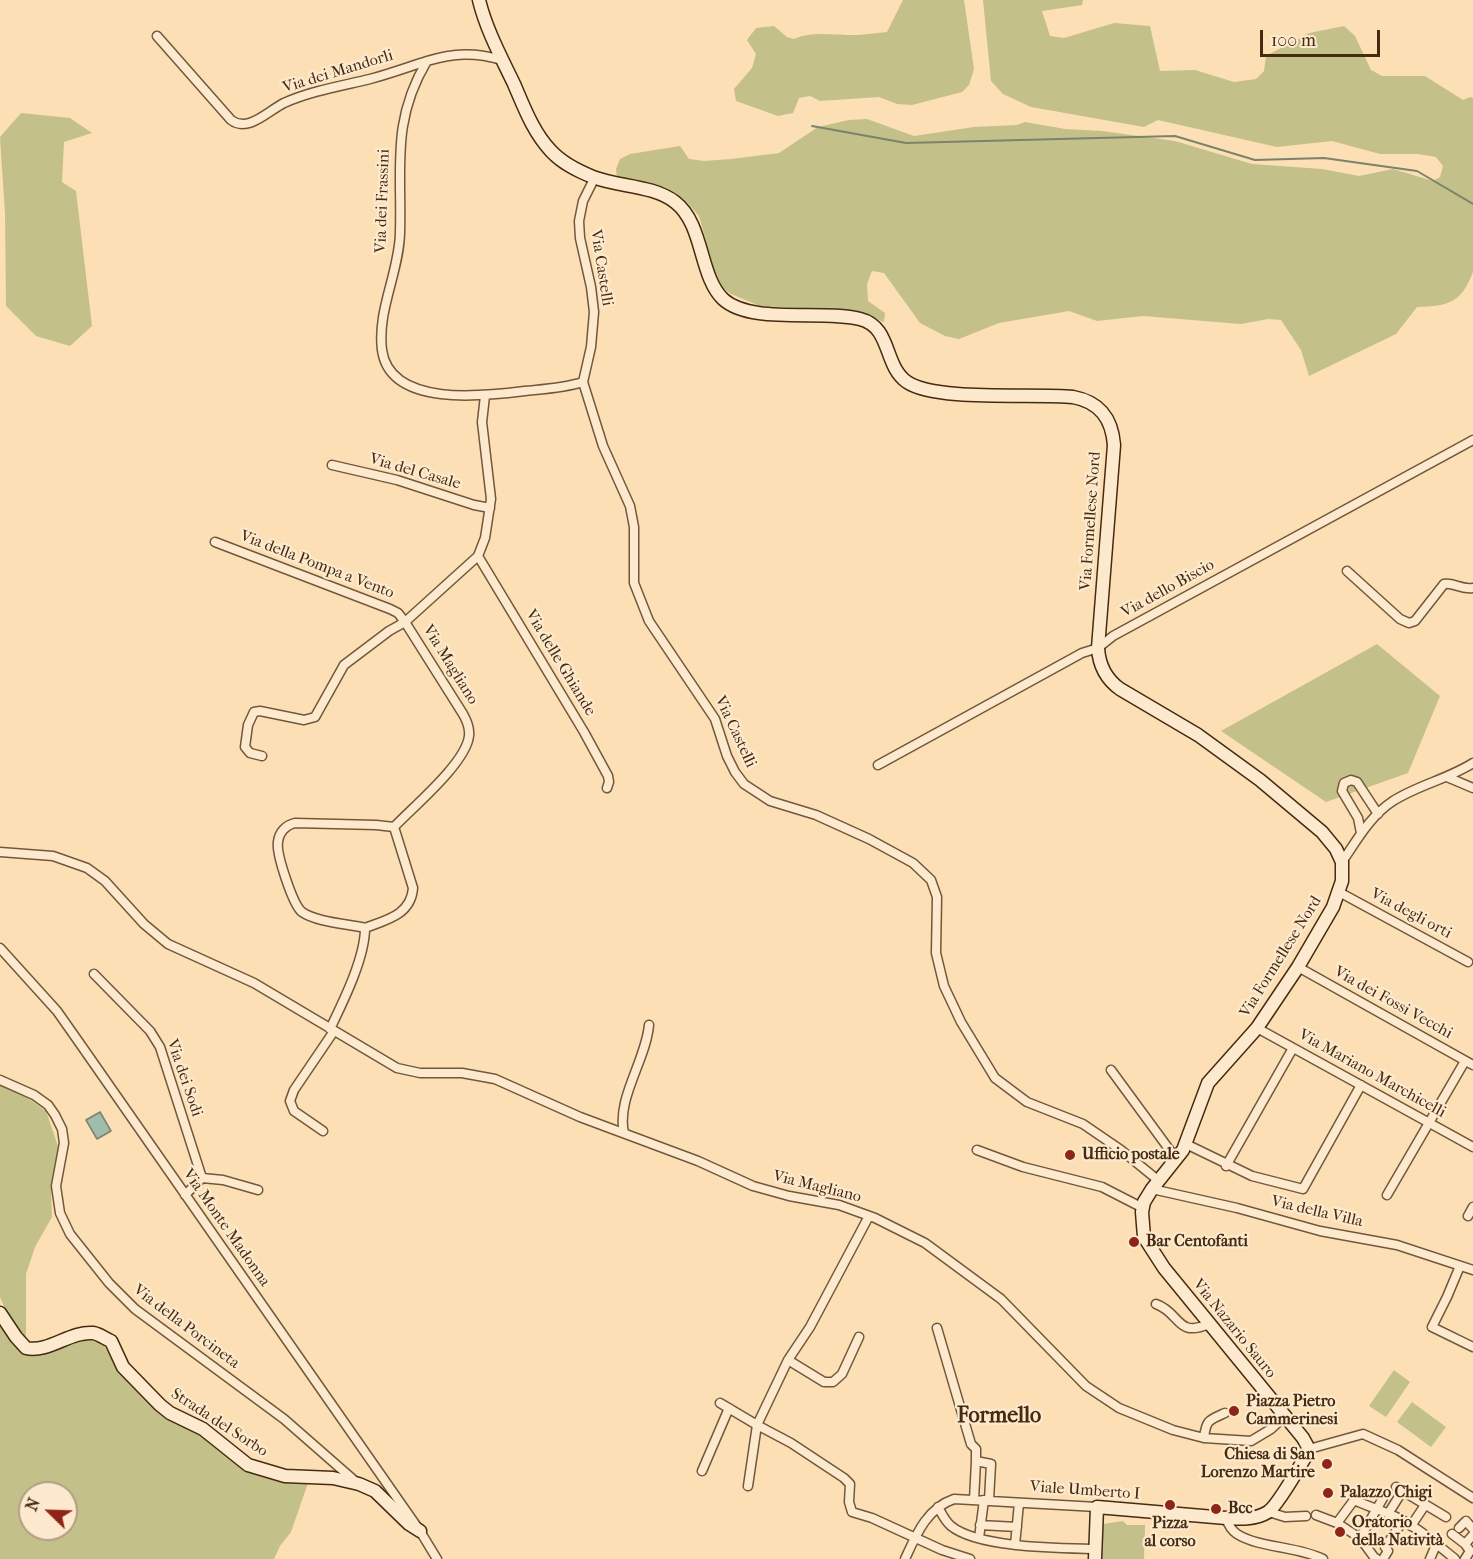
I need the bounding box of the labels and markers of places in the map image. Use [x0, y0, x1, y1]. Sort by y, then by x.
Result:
place label: Ufficio postale [1082, 1145, 1180, 1165]
marker: Ufficio postale [1063, 1148, 1077, 1162]
place label: Bar Centofanti [1146, 1232, 1248, 1252]
marker: Bar Centofanti [1127, 1235, 1141, 1249]
place label: Piazza Pietro Cammerinesi [1246, 1392, 1338, 1430]
marker: Piazza Pietro Cammerinesi [1227, 1404, 1241, 1418]
place label: Chiesa di San Lorenzo Martire [1201, 1445, 1315, 1483]
marker: Chiesa di San Lorenzo Martire [1320, 1457, 1334, 1471]
place label: Palazzo Chigi [1340, 1483, 1432, 1503]
marker: Palazzo Chigi [1321, 1486, 1335, 1500]
marker: Pizza al corso [1163, 1498, 1177, 1512]
place label: Bcc [1228, 1499, 1253, 1519]
marker: Bcc [1209, 1502, 1223, 1516]
place label: Oratorio della Natività [1352, 1513, 1443, 1551]
place label: Pizza al corso [1144, 1514, 1196, 1552]
marker: Oratorio della Natività [1333, 1525, 1347, 1539]

